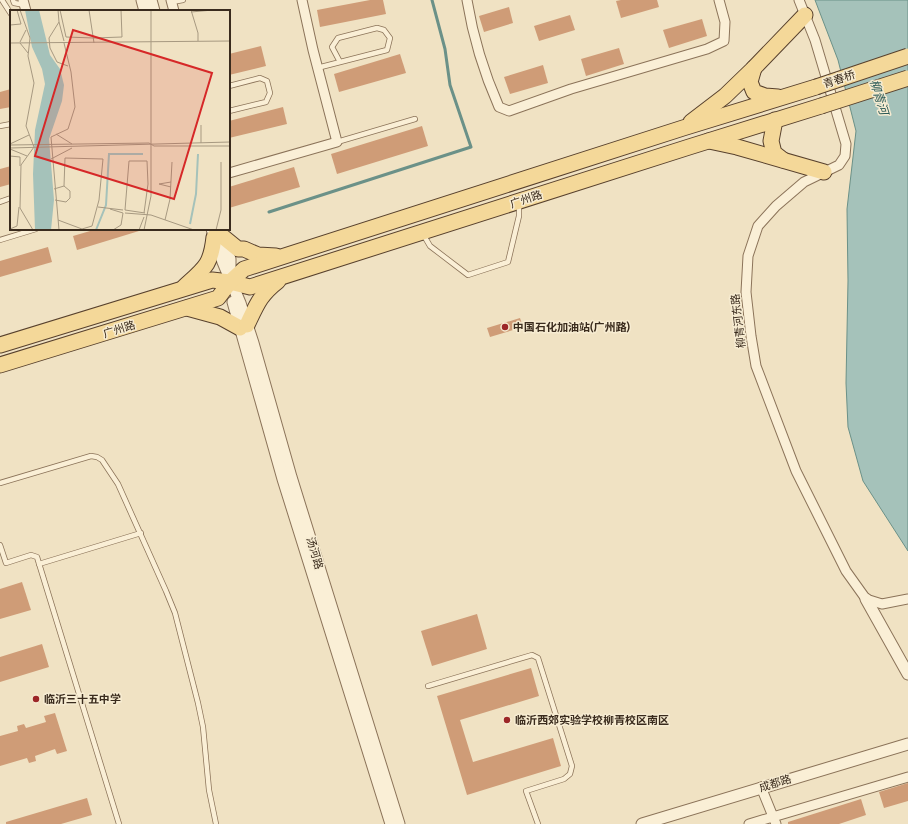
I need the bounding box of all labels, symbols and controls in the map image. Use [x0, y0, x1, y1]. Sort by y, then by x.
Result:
inset map [10, 10, 230, 230]
street label: 青春桥 [821, 68, 857, 91]
water label: 柳青河 [867, 78, 892, 118]
street label: 广州路 [508, 188, 544, 211]
street label: 柳青河东路 [729, 293, 748, 349]
street label: 广州路 [101, 318, 137, 341]
place label: 中国石化加油站(广州路) [513, 321, 630, 334]
marker: 中国石化加油站(广州路) [500, 322, 510, 332]
street label: 汤河路 [304, 535, 325, 571]
place label: 临沂三十五中学 [44, 693, 121, 706]
marker: 临沂三十五中学 [31, 694, 41, 704]
place label: 临沂西郊实验学校柳青校区南区 [515, 714, 669, 727]
marker: 临沂西郊实验学校柳青校区南区 [502, 715, 512, 725]
street label: 成都路 [757, 772, 793, 795]

